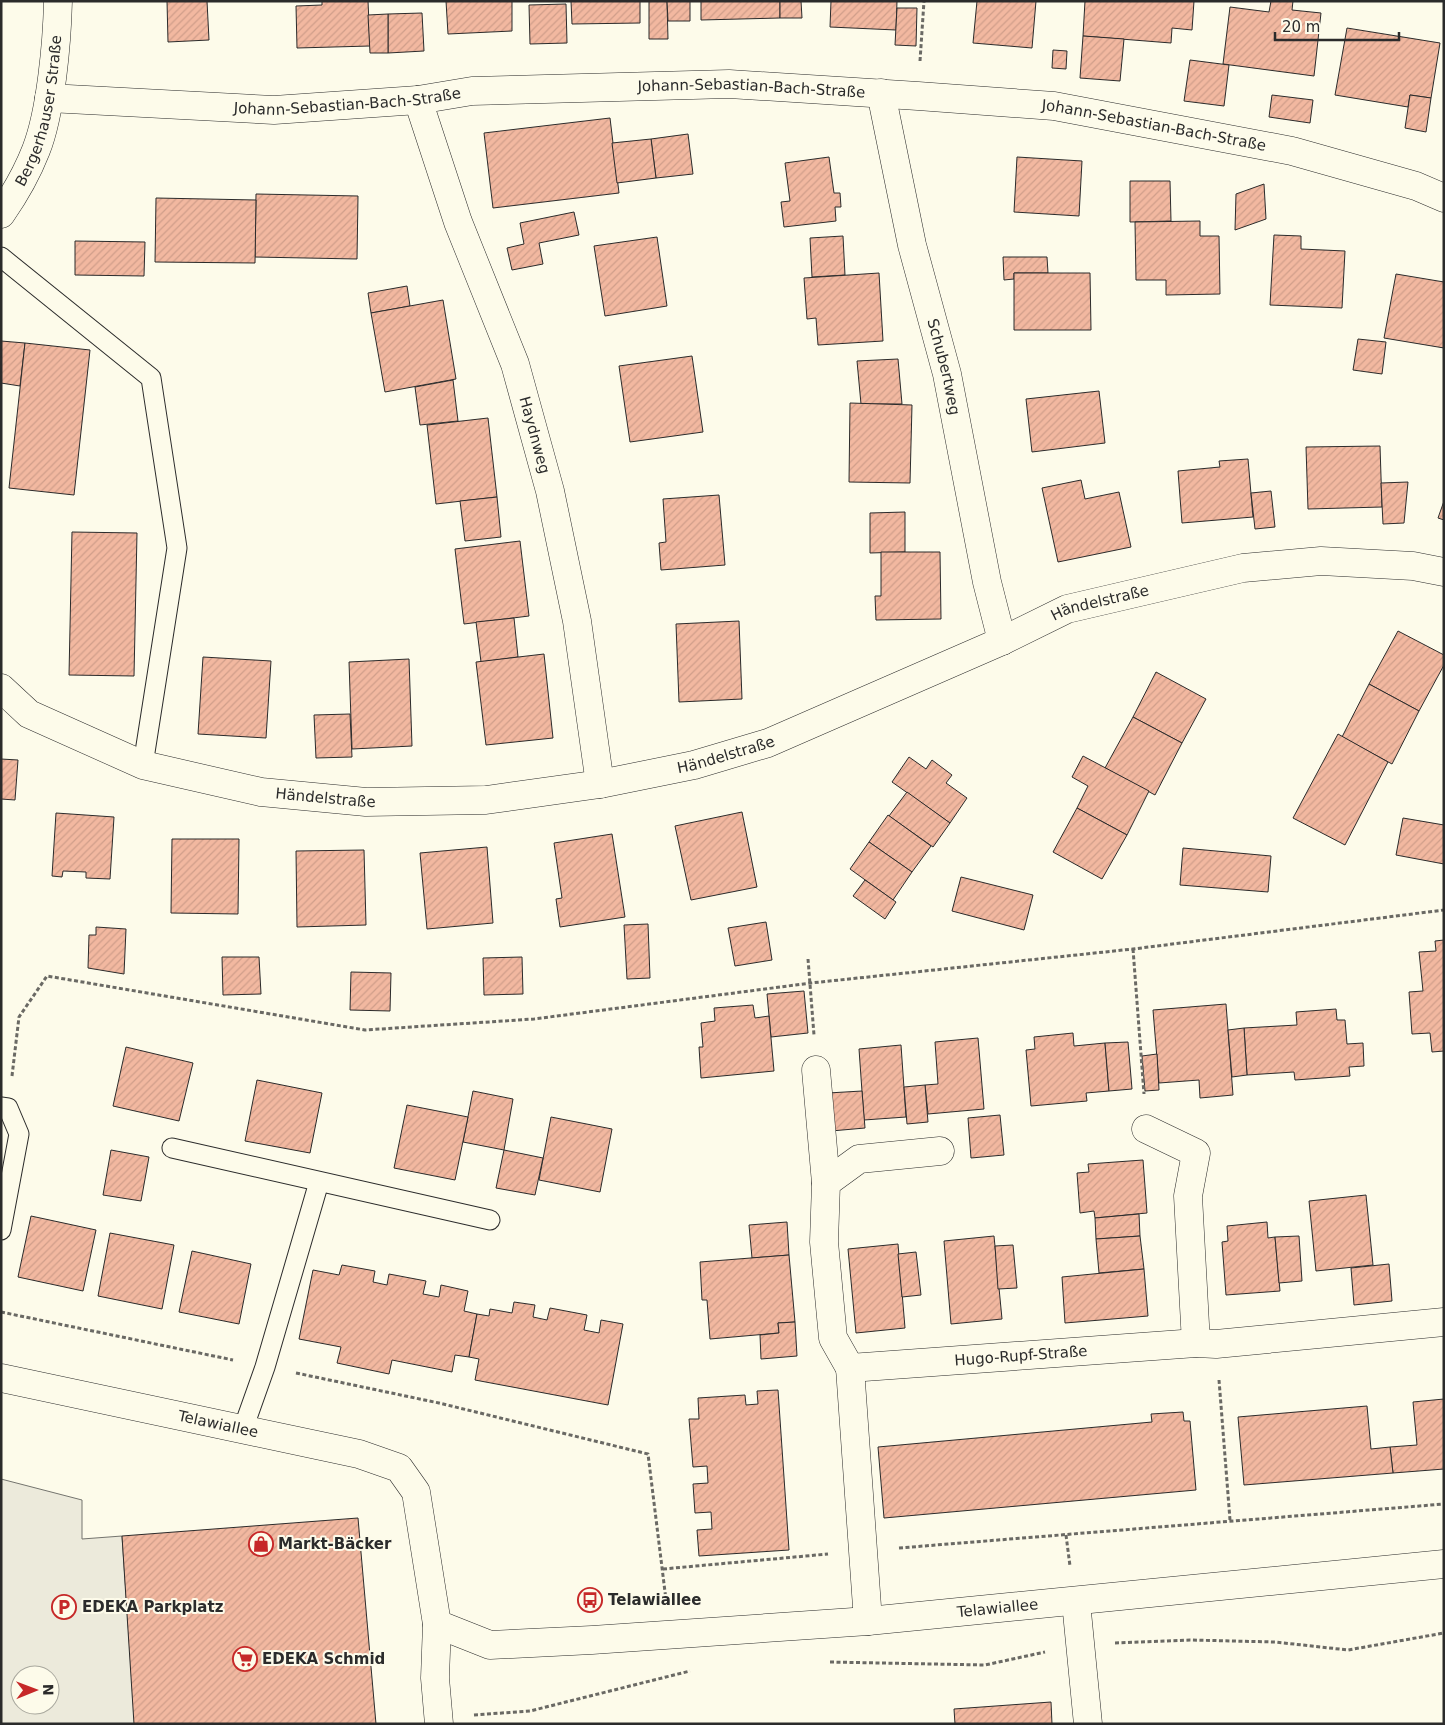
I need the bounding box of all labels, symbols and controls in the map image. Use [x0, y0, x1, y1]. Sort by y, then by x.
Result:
scale bar [1275, 10, 1399, 42]
text: 20 m [1282, 18, 1320, 36]
street label: Bergerhauser Straße [11, 35, 65, 190]
street label: Johann-Sebastian-Bach-Straße [636, 75, 866, 102]
street label: Johann-Sebastian-Bach-Straße [232, 84, 462, 119]
street label: Johann-Sebastian-Bach-Straße [1040, 96, 1268, 155]
street label: Schubertweg [923, 317, 964, 417]
street label: Haydnweg [515, 394, 554, 476]
street label: Händelstraße [1048, 581, 1151, 625]
street label: Händelstraße [676, 732, 778, 777]
street label: Händelstraße [275, 784, 376, 811]
street label: Hugo-Rupf-Straße [954, 1342, 1088, 1369]
street label: Telawiallee [175, 1407, 260, 1441]
shop icon: Markt-Bäcker [248, 1531, 274, 1557]
place label: Markt-Bäcker [278, 1535, 392, 1553]
bus stop icon: Telawiallee [577, 1587, 603, 1613]
place label: Telawiallee [608, 1591, 701, 1609]
parking icon: EDEKA Parkplatz [51, 1594, 77, 1620]
street label: Telawiallee [955, 1595, 1039, 1621]
place label: EDEKA Parkplatz [82, 1598, 224, 1616]
supermarket icon: EDEKA Schmid [232, 1646, 258, 1672]
place label: EDEKA Schmid [262, 1650, 385, 1668]
north arrow [10, 1665, 60, 1715]
text: N [40, 1684, 56, 1696]

